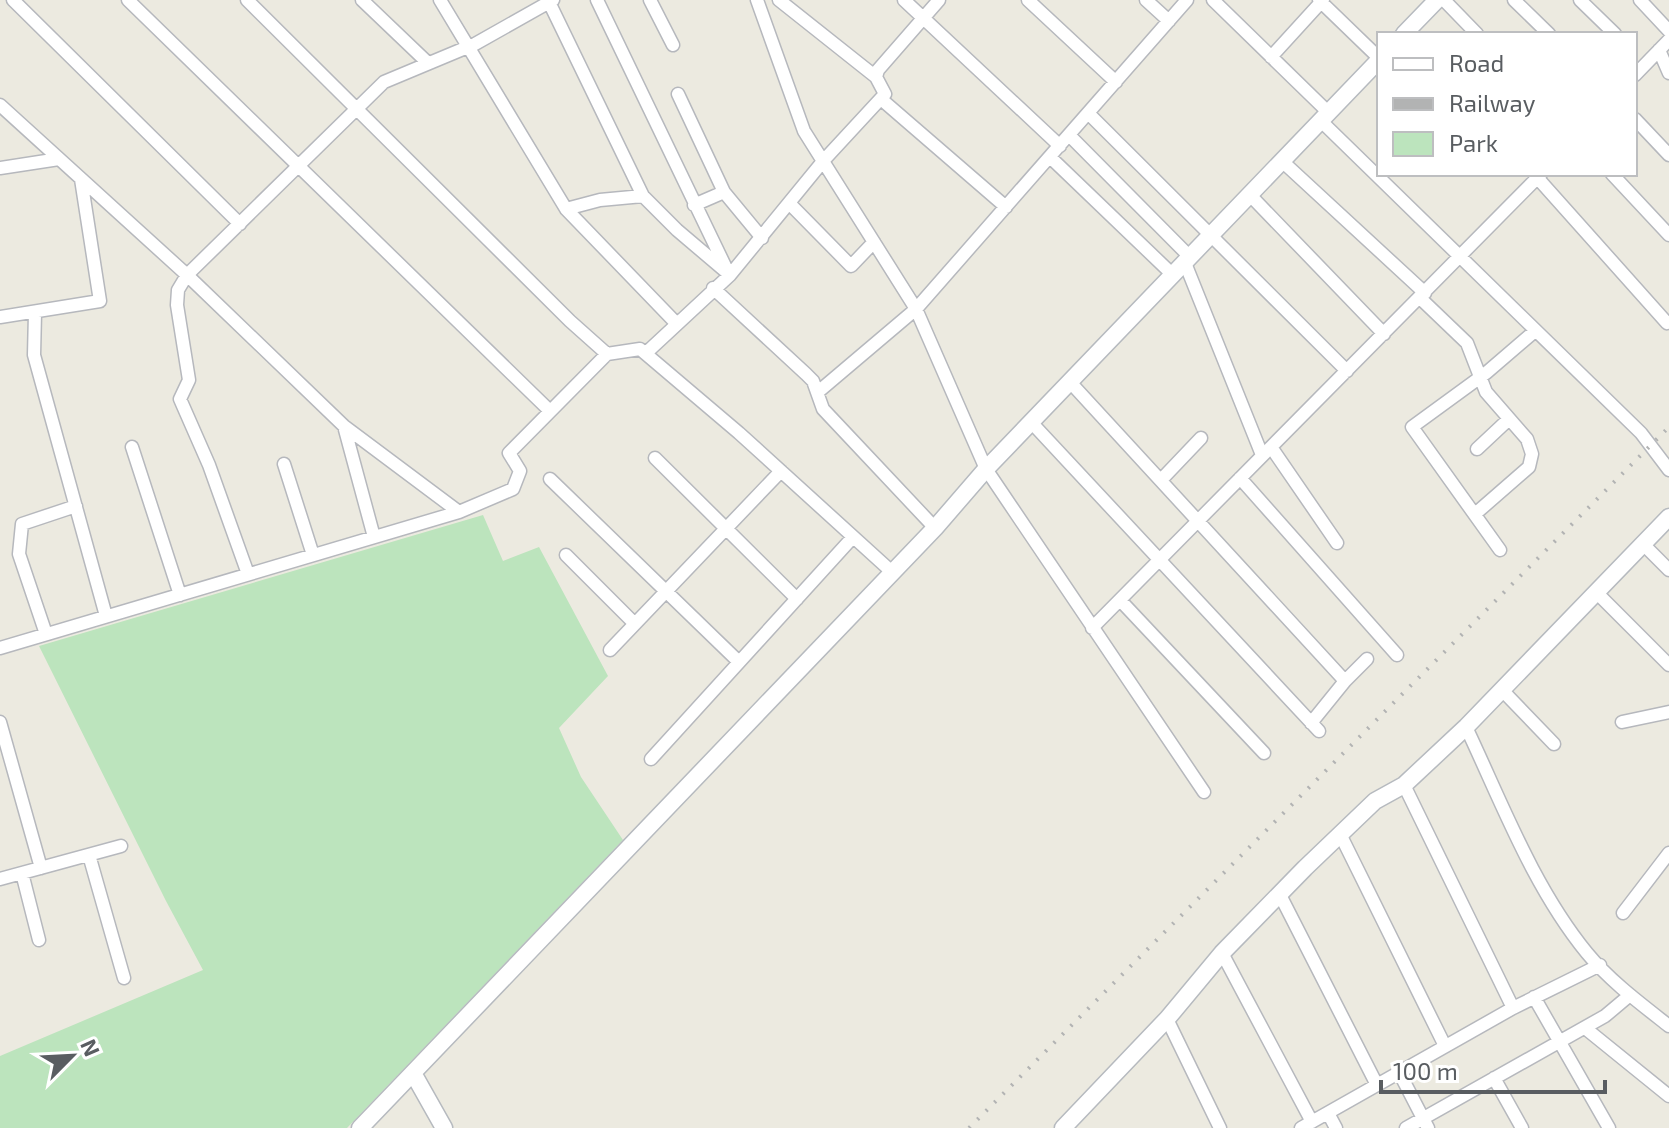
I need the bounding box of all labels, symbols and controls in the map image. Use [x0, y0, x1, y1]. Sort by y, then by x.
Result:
legend [1377, 32, 1637, 176]
text: Road [1449, 48, 1504, 77]
text: Railway [1449, 88, 1536, 117]
text: Park [1449, 128, 1498, 157]
north arrow [32, 1016, 112, 1096]
text: N [76, 1035, 106, 1060]
scale bar [1381, 1044, 1605, 1094]
text: 100 m [1393, 1056, 1458, 1085]

